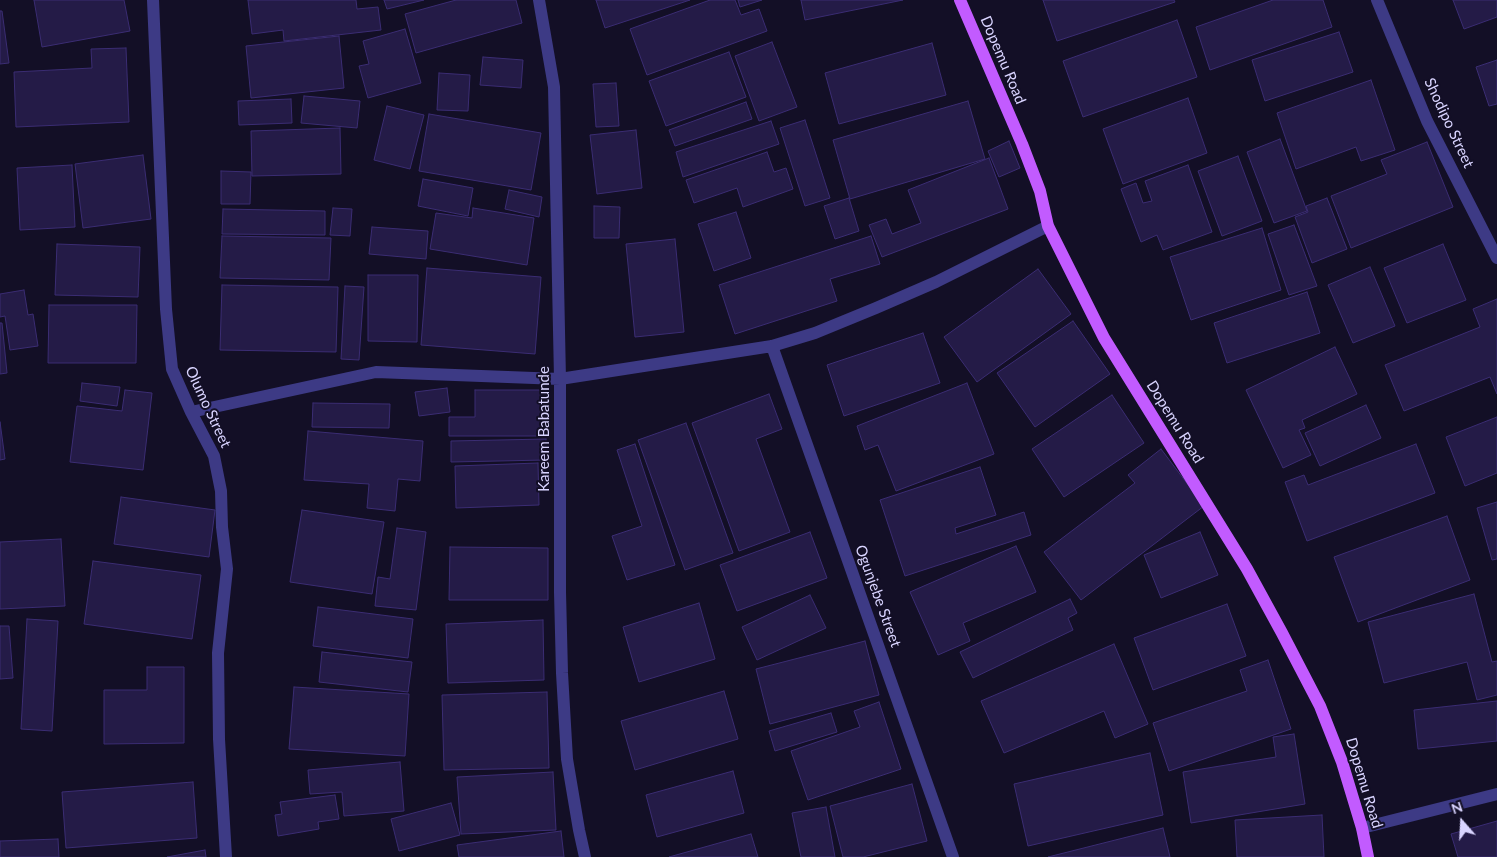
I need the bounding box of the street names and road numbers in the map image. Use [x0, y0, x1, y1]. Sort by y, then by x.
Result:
street label: Dopemu Road [976, 13, 1030, 107]
street label: Shodipo Street [1420, 75, 1478, 171]
street label: Olumo Street [181, 363, 235, 451]
street label: Kareem Babatunde [535, 366, 553, 492]
street label: Dopemu Road [1142, 377, 1208, 467]
street label: Ogunjebe Street [851, 542, 905, 650]
street label: Dopemu Road [1342, 735, 1386, 831]

